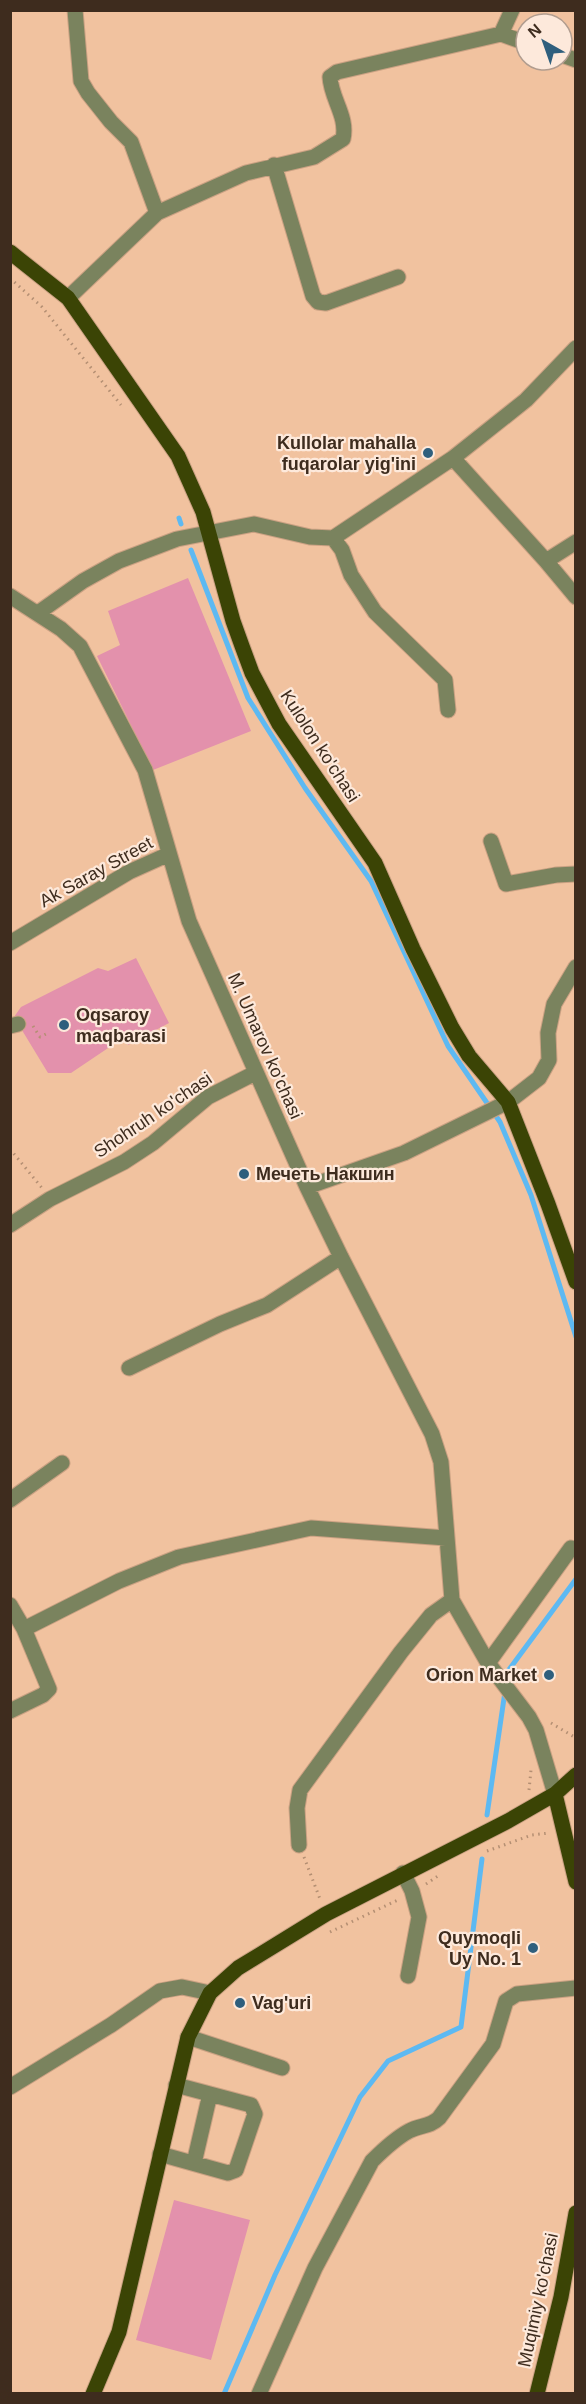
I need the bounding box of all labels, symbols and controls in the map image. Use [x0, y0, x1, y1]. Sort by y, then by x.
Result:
north arrow [514, 12, 574, 72]
text: N [525, 21, 545, 41]
place label: Kullolar mahalla fuqarolar yig'ini [277, 433, 417, 474]
marker: Kullolar mahalla fuqarolar yig'ini [421, 446, 435, 460]
street label: Kulolon ko'chasi [276, 686, 364, 806]
street label: Ak Saray Street [36, 833, 156, 911]
street label: M. Umarov ko'chasi [224, 970, 306, 1122]
place label: Oqsaroy maqbarasi [76, 1005, 166, 1046]
marker: Oqsaroy maqbarasi [57, 1018, 71, 1032]
street label: Shohruh ko'chasi [90, 1068, 216, 1162]
place label: Мечеть Накшин [256, 1164, 395, 1184]
marker: Мечеть Накшин [237, 1167, 251, 1181]
place label: Orion Market [426, 1665, 537, 1685]
marker: Orion Market [542, 1668, 556, 1682]
place label: Quymoqli Uy No. 1 [438, 1928, 521, 1969]
marker: Quymoqli Uy No. 1 [526, 1941, 540, 1955]
place label: Vag'uri [252, 1993, 311, 2013]
marker: Vag'uri [233, 1996, 247, 2010]
street label: Muqimiy ko'chasi [514, 2231, 562, 2369]

